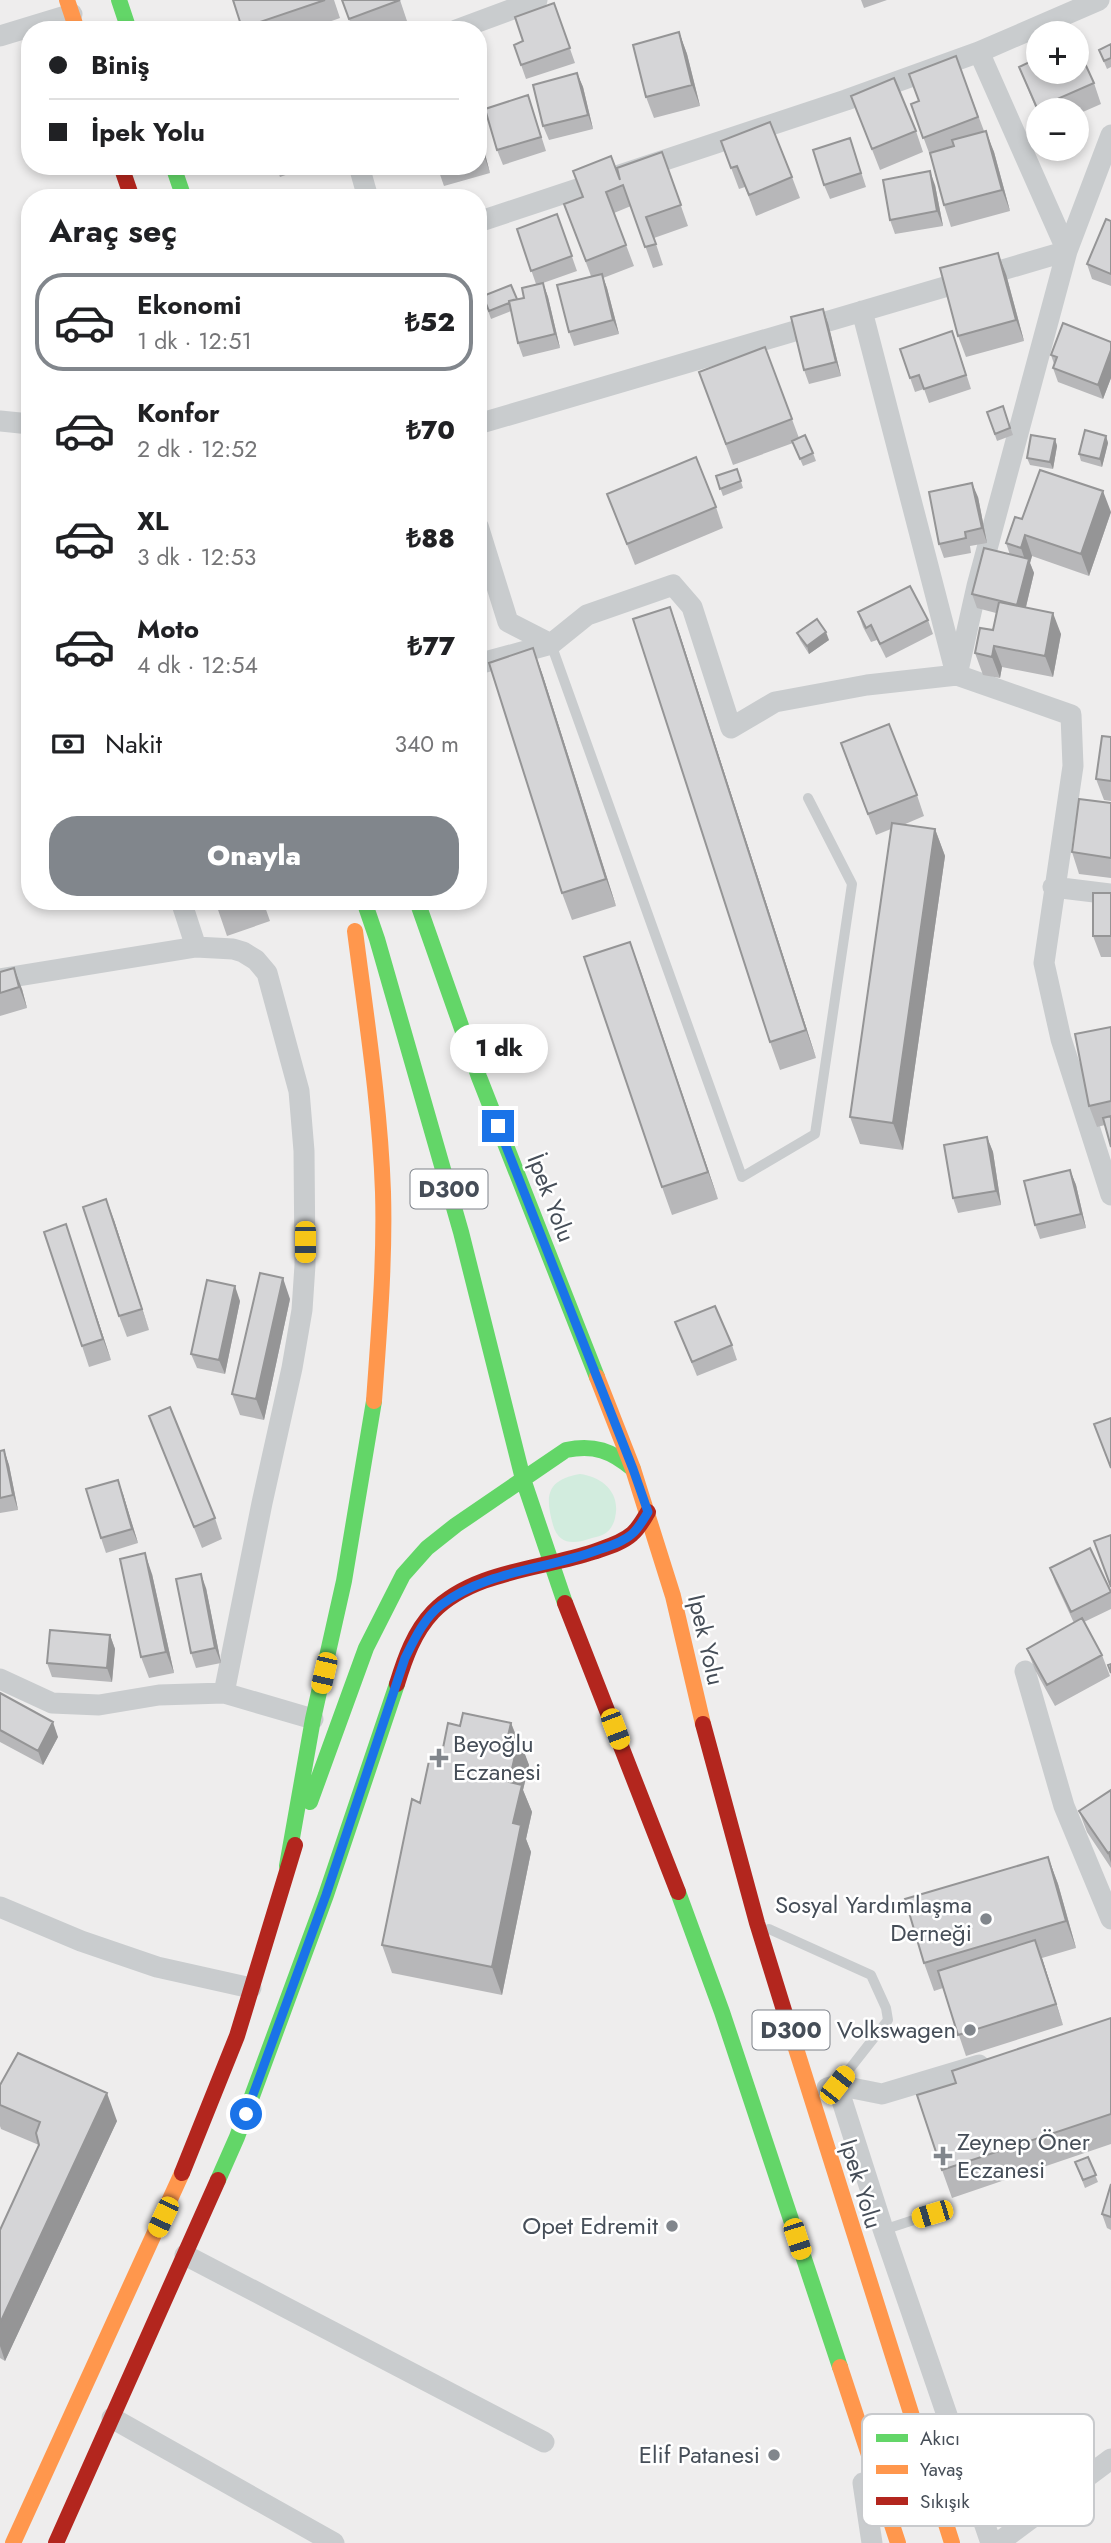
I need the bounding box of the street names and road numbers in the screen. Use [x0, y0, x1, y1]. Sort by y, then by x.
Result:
street label: İpek Yolu [519, 1149, 584, 1247]
road number: D300 [410, 1170, 488, 1208]
street label: Ipek Yolu [679, 1591, 734, 1689]
road number: D300 [752, 2010, 830, 2050]
street label: Ipek Yolu [831, 2135, 892, 2233]

